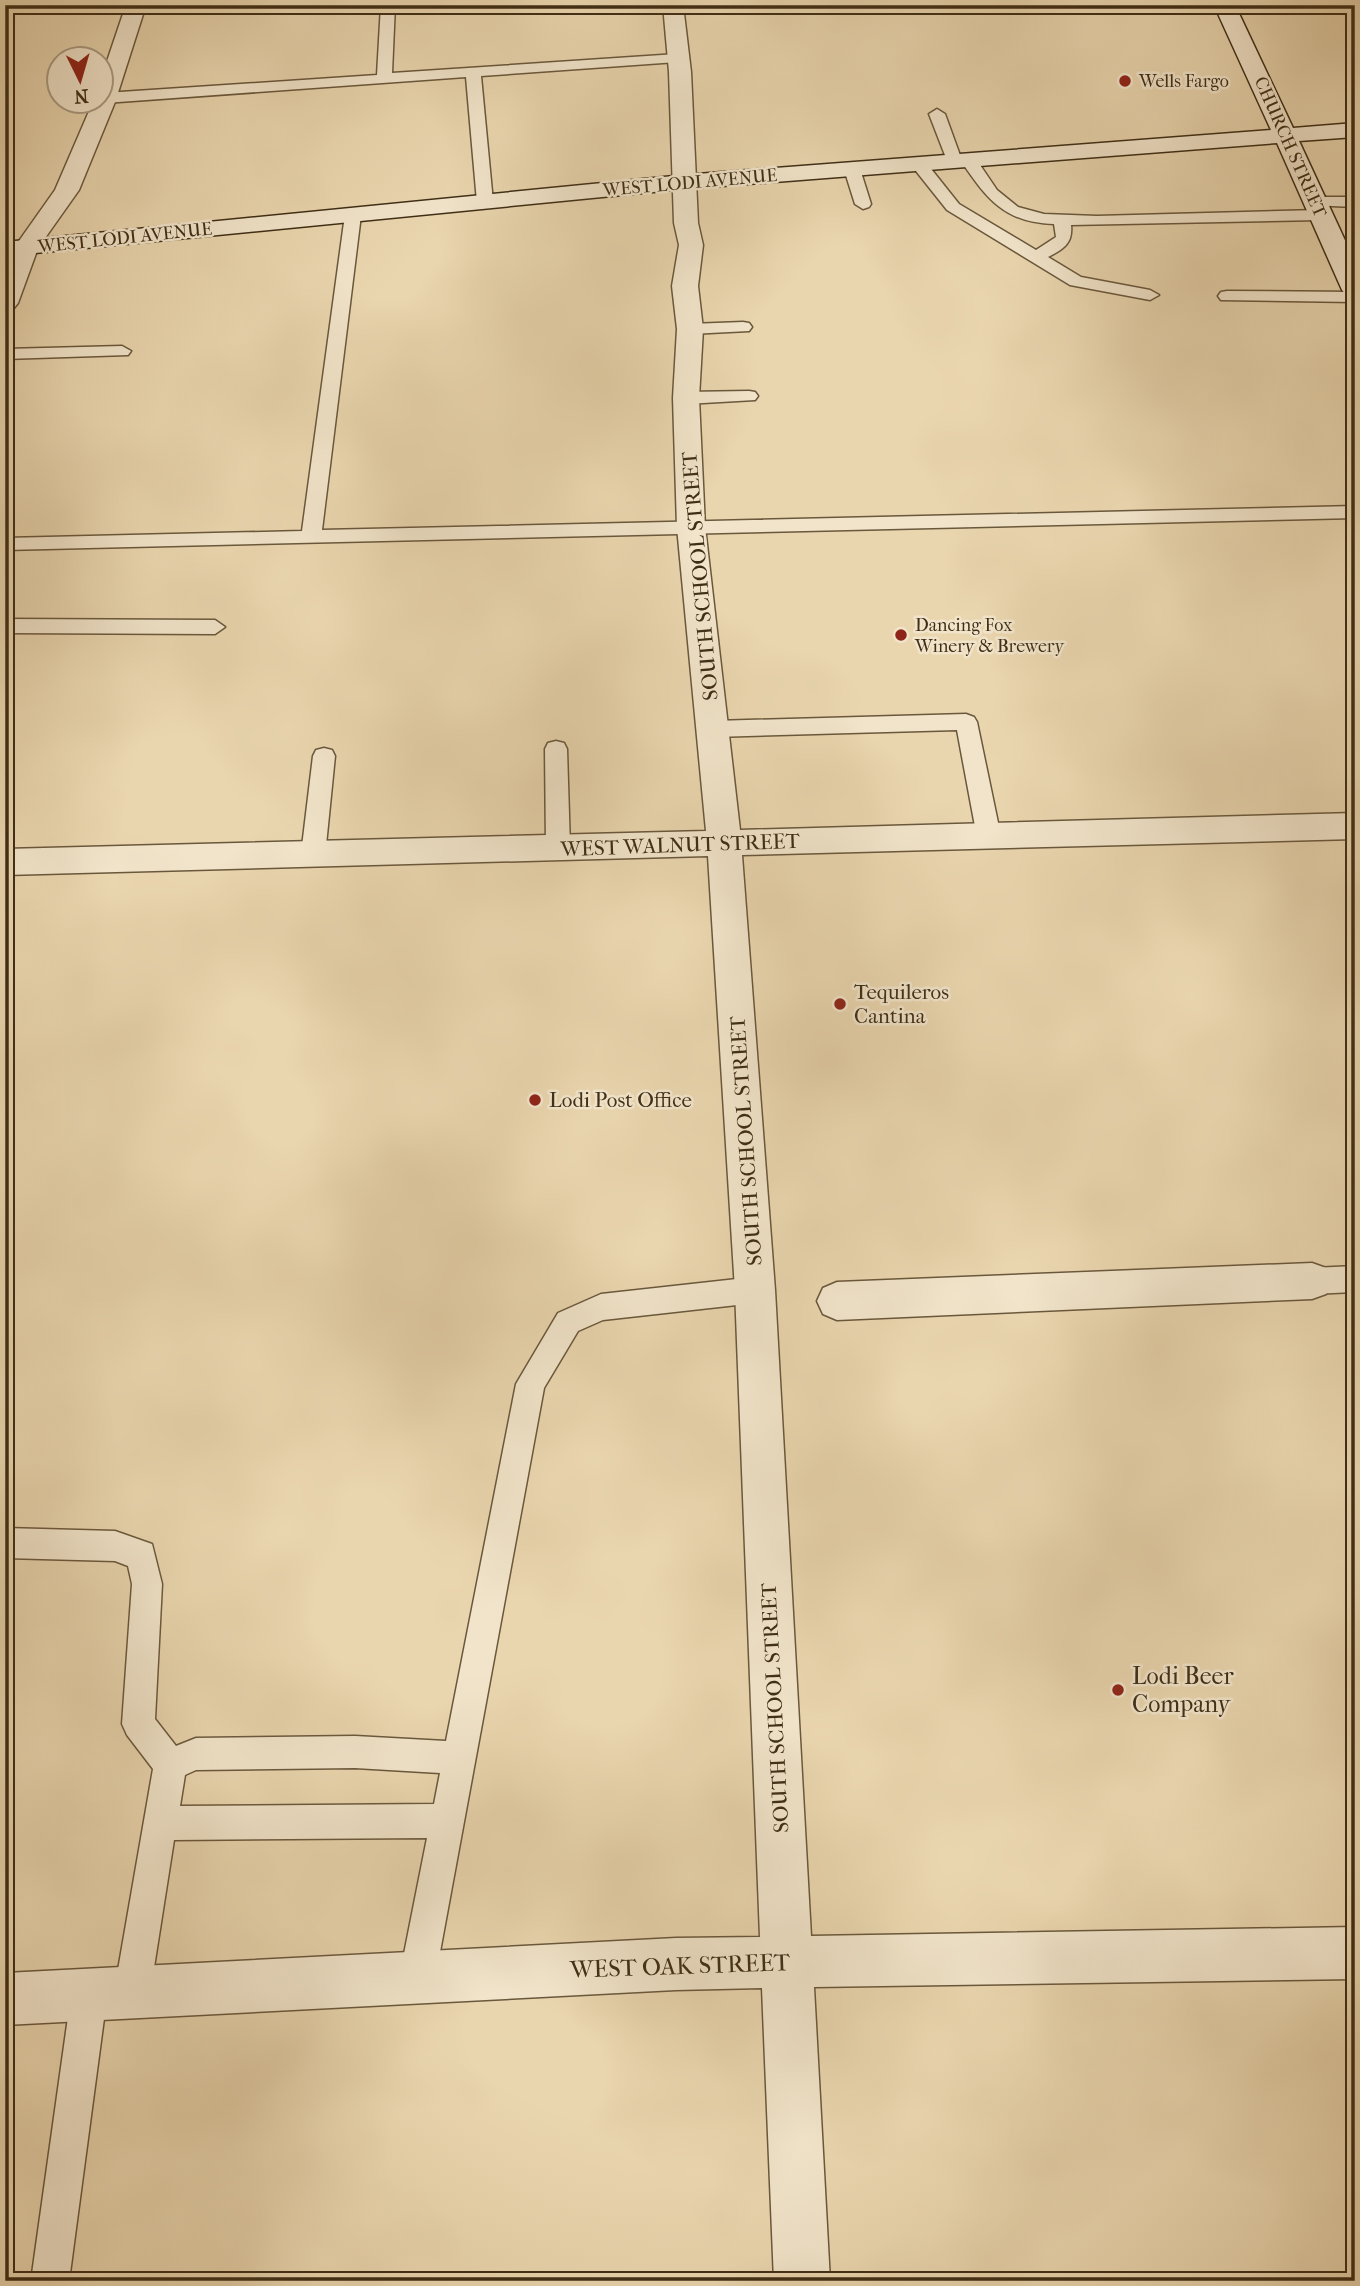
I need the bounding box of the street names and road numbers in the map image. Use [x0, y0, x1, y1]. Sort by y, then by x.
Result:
street label: CHURCH STREET [1250, 73, 1331, 221]
street label: WEST LODI AVENUE [601, 165, 778, 201]
street label: WEST LODI AVENUE [36, 218, 213, 258]
street label: SOUTH SCHOOL STREET [677, 450, 723, 702]
street label: WEST WALNUT STREET [559, 829, 801, 861]
street label: SOUTH SCHOOL STREET [725, 1015, 767, 1267]
street label: SOUTH SCHOOL STREET [756, 1582, 794, 1834]
street label: WEST OAK STREET [569, 1948, 791, 1984]

